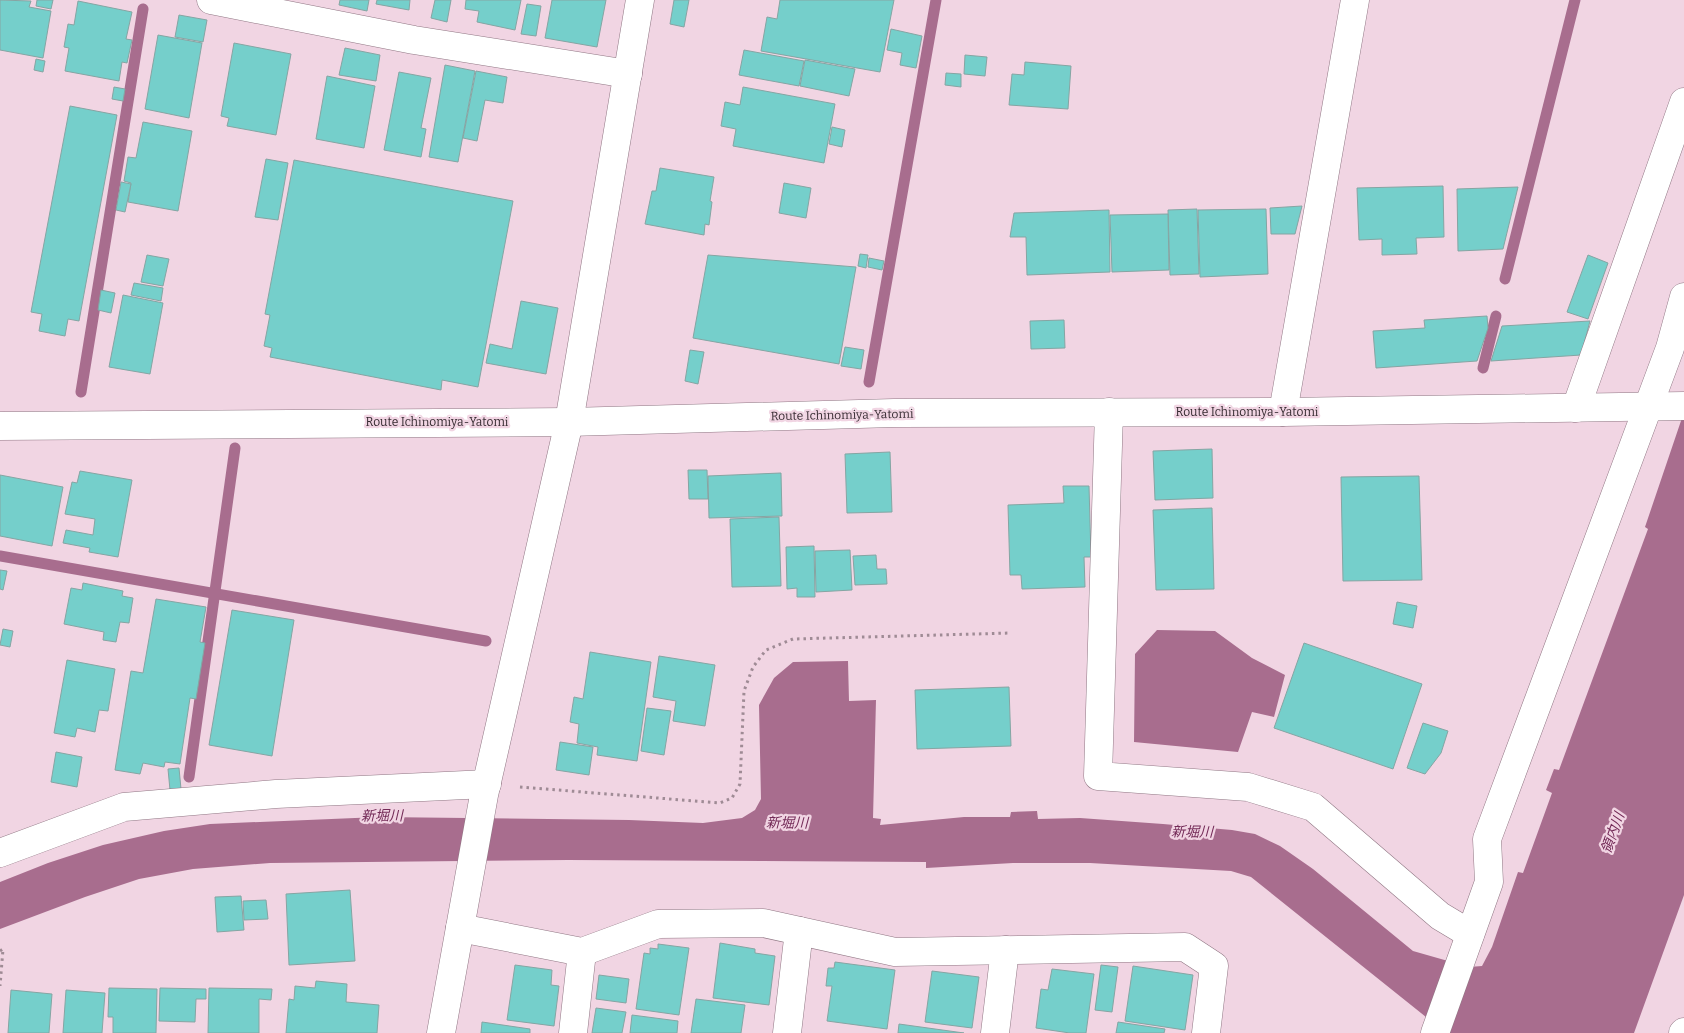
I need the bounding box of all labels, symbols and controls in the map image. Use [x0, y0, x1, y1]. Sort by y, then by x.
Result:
street label: Route Ichinomiya-Yatomi [1176, 405, 1319, 419]
street label: Route Ichinomiya-Yatomi [770, 407, 914, 423]
street label: Route Ichinomiya-Yatomi [366, 415, 509, 429]
water label: 新堀川 [361, 807, 405, 825]
water label: 領内川 [1598, 808, 1629, 856]
water label: 新堀川 [766, 814, 810, 832]
water label: 新堀川 [1171, 823, 1215, 841]

